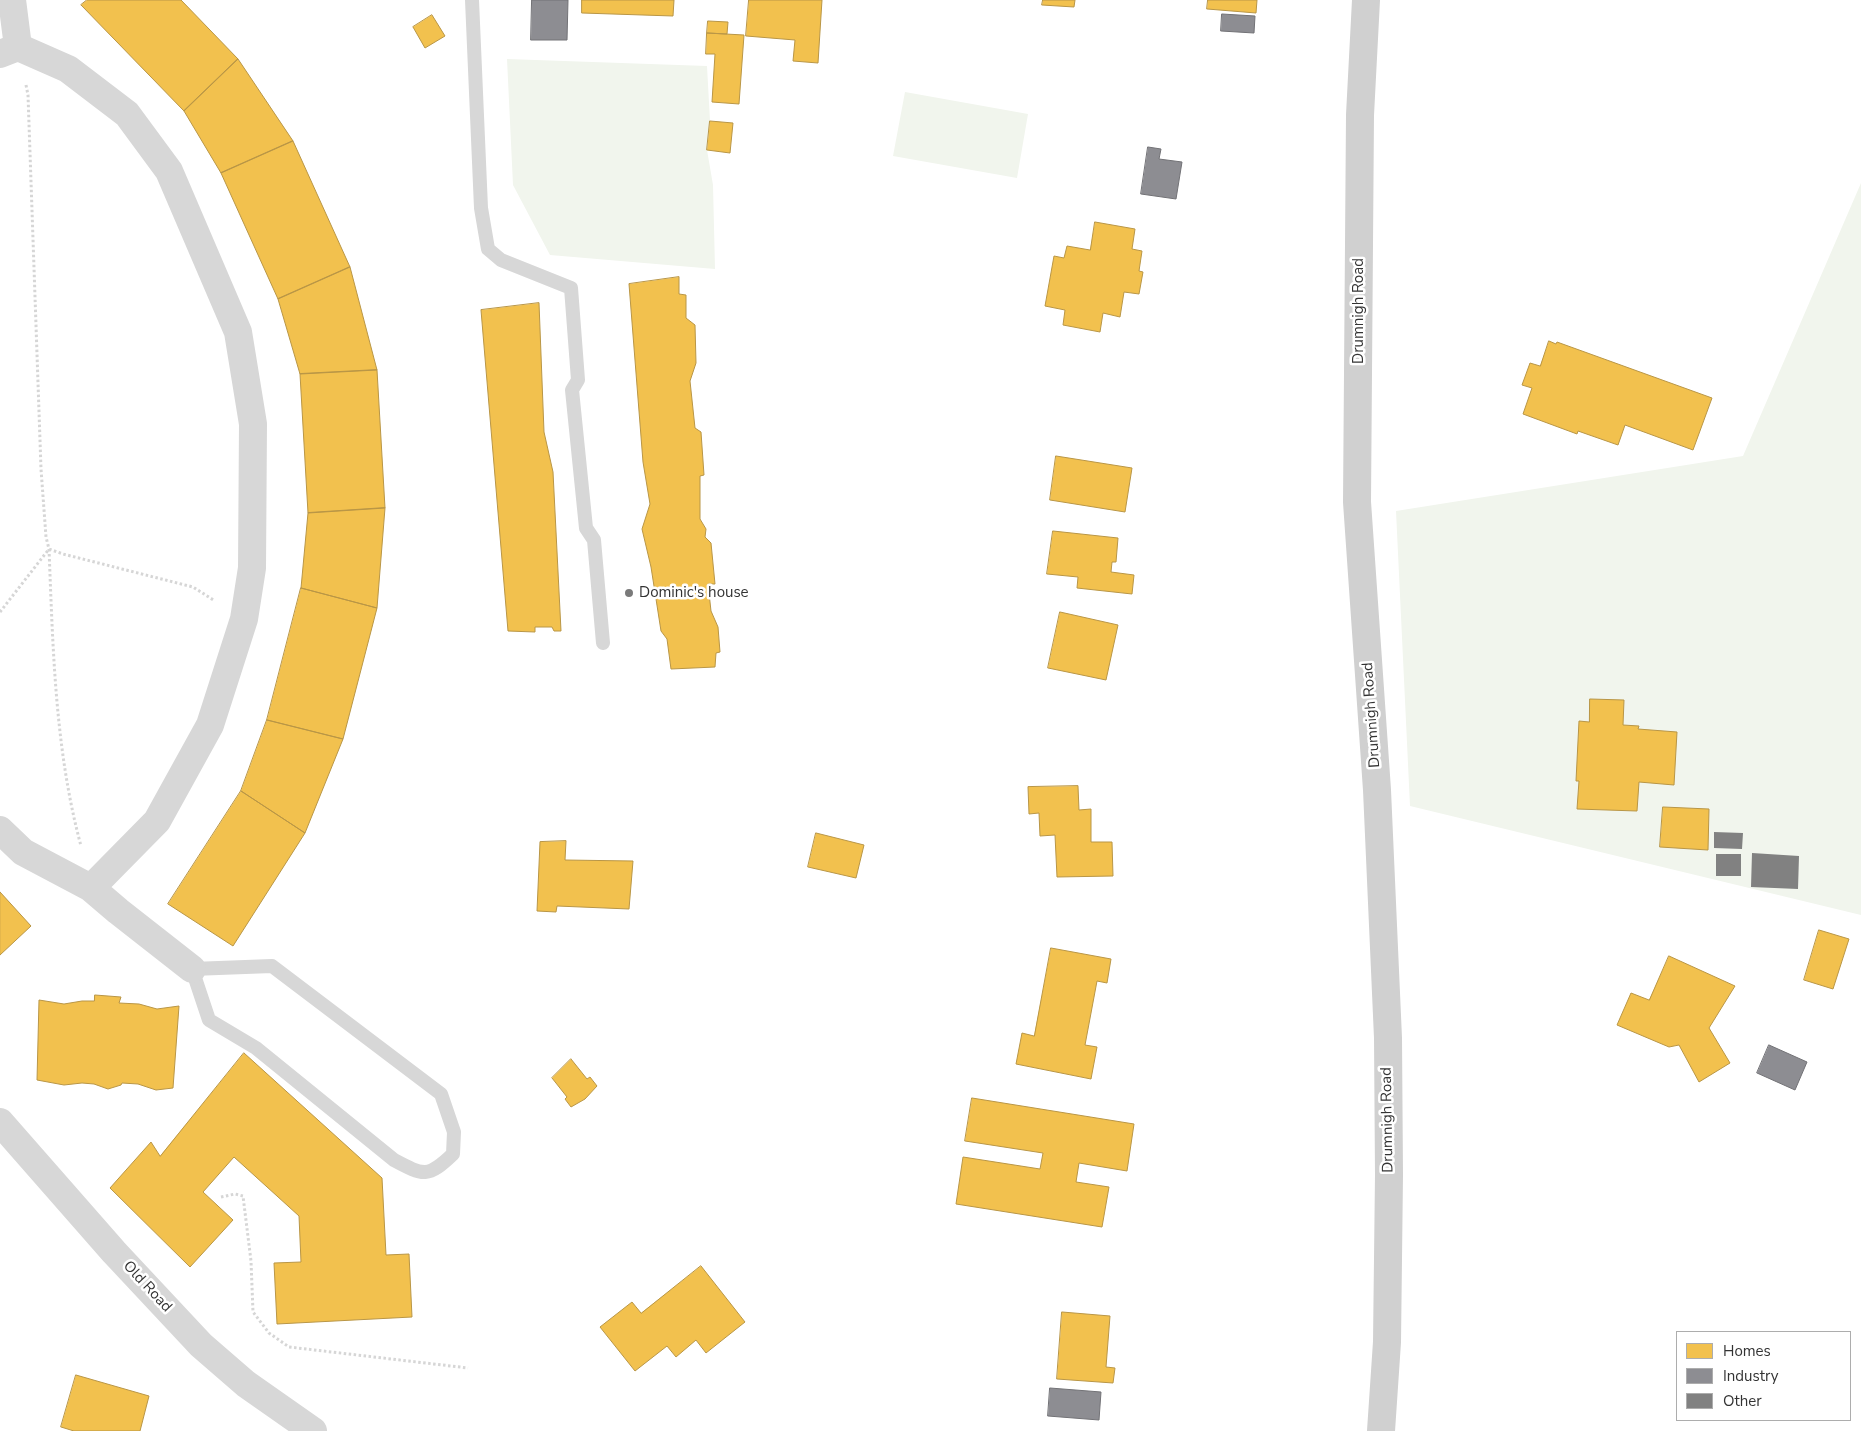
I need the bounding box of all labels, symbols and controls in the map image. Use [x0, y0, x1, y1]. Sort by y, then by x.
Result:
street label: Drumnigh Road [1350, 258, 1368, 364]
place label: Dominic's house [639, 584, 749, 602]
marker: Dominic's house [623, 587, 635, 599]
street label: Drumnigh Road [1359, 662, 1385, 768]
street label: Drumnigh Road [1378, 1067, 1398, 1173]
street label: Old Road [119, 1258, 175, 1316]
legend [1676, 1331, 1851, 1421]
text: Homes [1723, 1341, 1771, 1361]
text: Industry [1723, 1366, 1778, 1386]
text: Other [1723, 1391, 1762, 1411]

